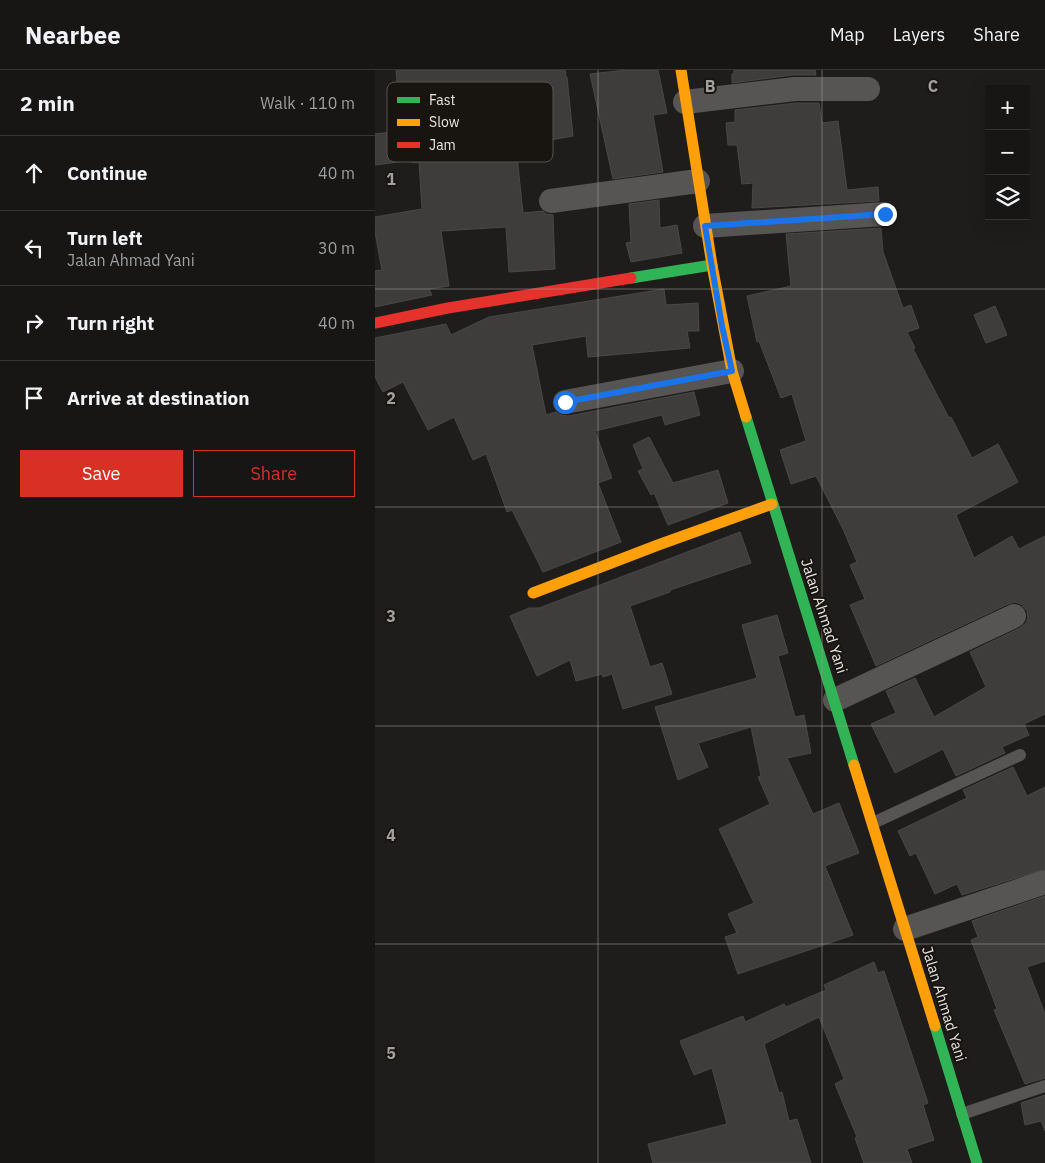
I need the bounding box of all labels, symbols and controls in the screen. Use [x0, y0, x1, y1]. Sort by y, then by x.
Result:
text: Nearbee [25, 19, 121, 51]
text: Map [830, 23, 865, 46]
text: Layers [893, 23, 945, 46]
text: Share [973, 23, 1020, 46]
text: B [705, 76, 716, 96]
text: C [928, 76, 938, 96]
legend [387, 82, 553, 162]
map controls [985, 85, 1030, 220]
button: + [985, 85, 1030, 130]
text: 2 min [20, 89, 75, 117]
text: Fast [429, 91, 455, 109]
text: Walk · 110 m [260, 93, 355, 113]
text: Slow [429, 113, 460, 131]
button: − [985, 130, 1030, 175]
text: Jam [429, 136, 456, 154]
icon: ahead [20, 159, 48, 187]
text: Continue [67, 161, 147, 185]
text: 40 m [318, 163, 355, 183]
text: 1 [386, 169, 396, 189]
button: layers [985, 175, 1030, 220]
route end [874, 203, 897, 226]
text: Turn left [67, 226, 143, 250]
icon: left [20, 234, 48, 262]
text: 30 m [318, 238, 355, 258]
text: Jalan Ahmad Yani [67, 250, 195, 270]
icon: right [20, 309, 48, 337]
text: Turn right [67, 311, 154, 335]
text: 40 m [318, 313, 355, 333]
icon: arrive [20, 384, 48, 412]
text: Arrive at destination [67, 386, 250, 410]
text: 2 [386, 388, 396, 408]
route start [554, 391, 577, 414]
button: Save [20, 450, 183, 497]
button: Share [193, 450, 355, 497]
street label: Jalan Ahmad Yani [797, 556, 852, 676]
text: 3 [386, 606, 396, 626]
text: 4 [386, 825, 396, 845]
street label: Jalan Ahmad Yani [918, 944, 971, 1064]
text: 5 [386, 1043, 396, 1063]

